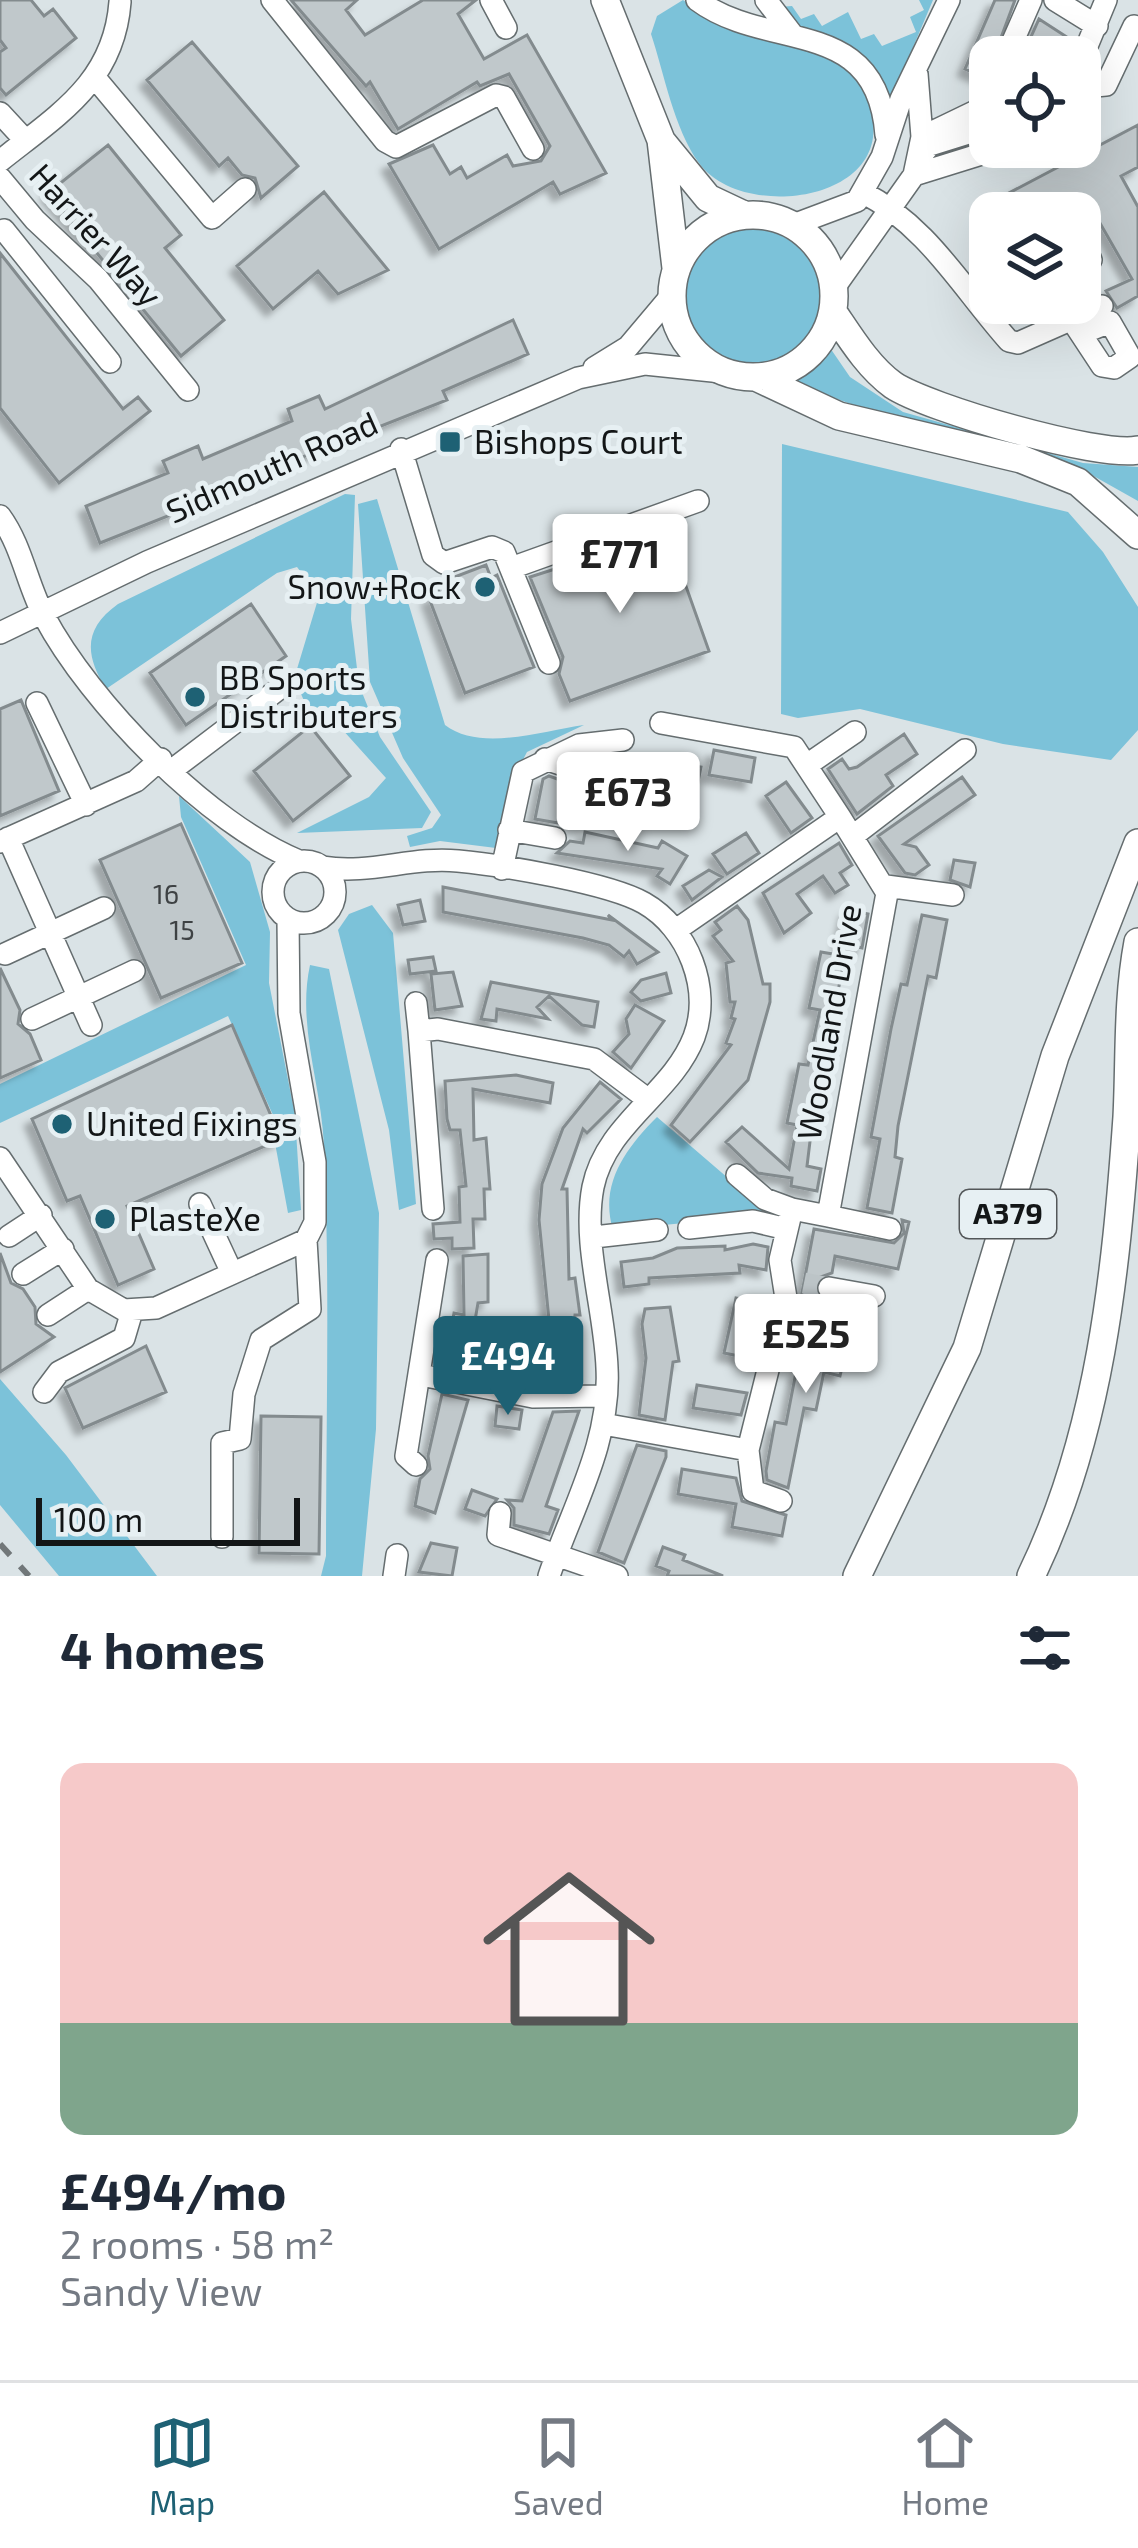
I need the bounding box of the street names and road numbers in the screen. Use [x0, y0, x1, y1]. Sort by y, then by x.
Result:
street label: Harrier Way [22, 155, 171, 314]
street label: Sidmouth Road [160, 402, 384, 531]
street label: Woodland Drive [788, 901, 868, 1143]
road number: A379 [960, 1190, 1056, 1238]

